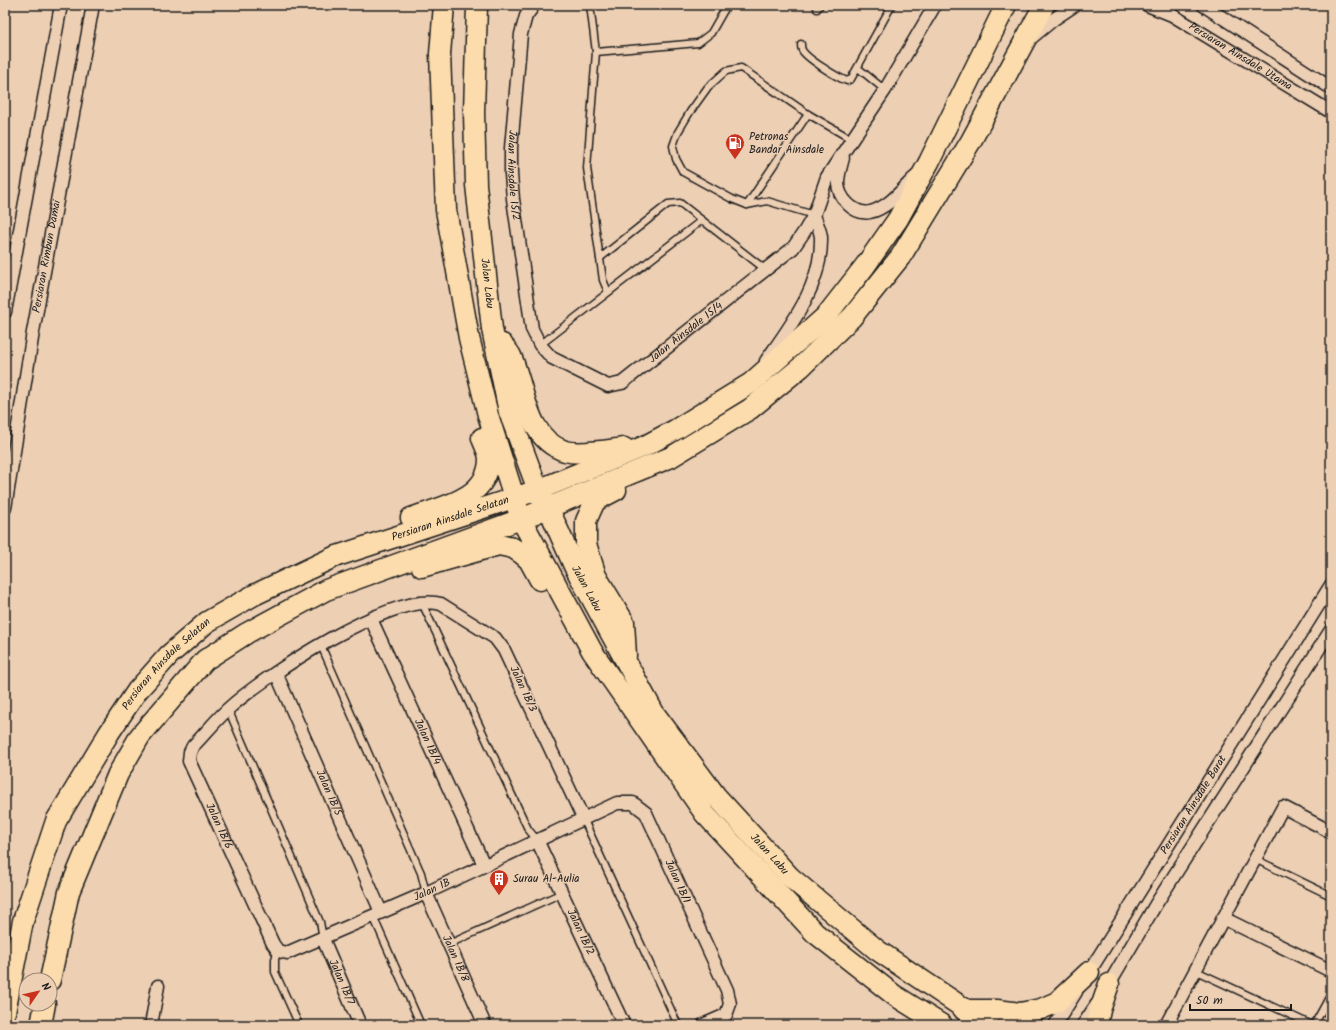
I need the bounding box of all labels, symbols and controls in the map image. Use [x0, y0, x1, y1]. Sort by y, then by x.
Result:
street label: Persiaran Ainsdale Utama [1185, 18, 1296, 95]
place label: Petronas Bandar Ainsdale [749, 128, 824, 159]
street label: Jalan Ainsdale 15/2 [502, 129, 525, 222]
fuel station icon: Petronas Bandar Ainsdale [724, 132, 746, 160]
street label: Persiaran Rimbun Damai [28, 198, 66, 314]
street label: Jalan Labu [475, 257, 499, 310]
street label: Jalan Ainsdale 15/4 [645, 298, 727, 368]
street label: Persiaran Ainsdale Selatan [389, 491, 512, 547]
street label: Jalan Labu [566, 562, 607, 616]
street label: Persiaran Ainsdale Selatan [117, 613, 215, 714]
street label: Jalan 1B/3 [504, 663, 542, 715]
street label: Jalan 1B/4 [409, 716, 446, 768]
street label: Persiaran Ainsdale Barat [1156, 751, 1232, 858]
street label: Jalan 1B/5 [311, 767, 347, 820]
street label: Jalan 1B/6 [200, 800, 237, 852]
street label: Jalan Labu [745, 829, 793, 880]
street label: Jalan 1B/1 [660, 857, 695, 906]
building icon: Surau Al-Aulia [488, 868, 510, 896]
place label: Surau Al-Aulia [513, 870, 580, 888]
street label: Jalan 1B [411, 874, 454, 906]
street label: Jalan 1B/2 [562, 906, 599, 958]
street label: Jalan 1B/8 [437, 932, 474, 985]
street label: Jalan 1B/7 [324, 957, 360, 1009]
north arrow [18, 972, 58, 1012]
text: N [36, 979, 55, 995]
scale bar [1190, 986, 1291, 1012]
text: 50 m [1196, 991, 1223, 1010]

